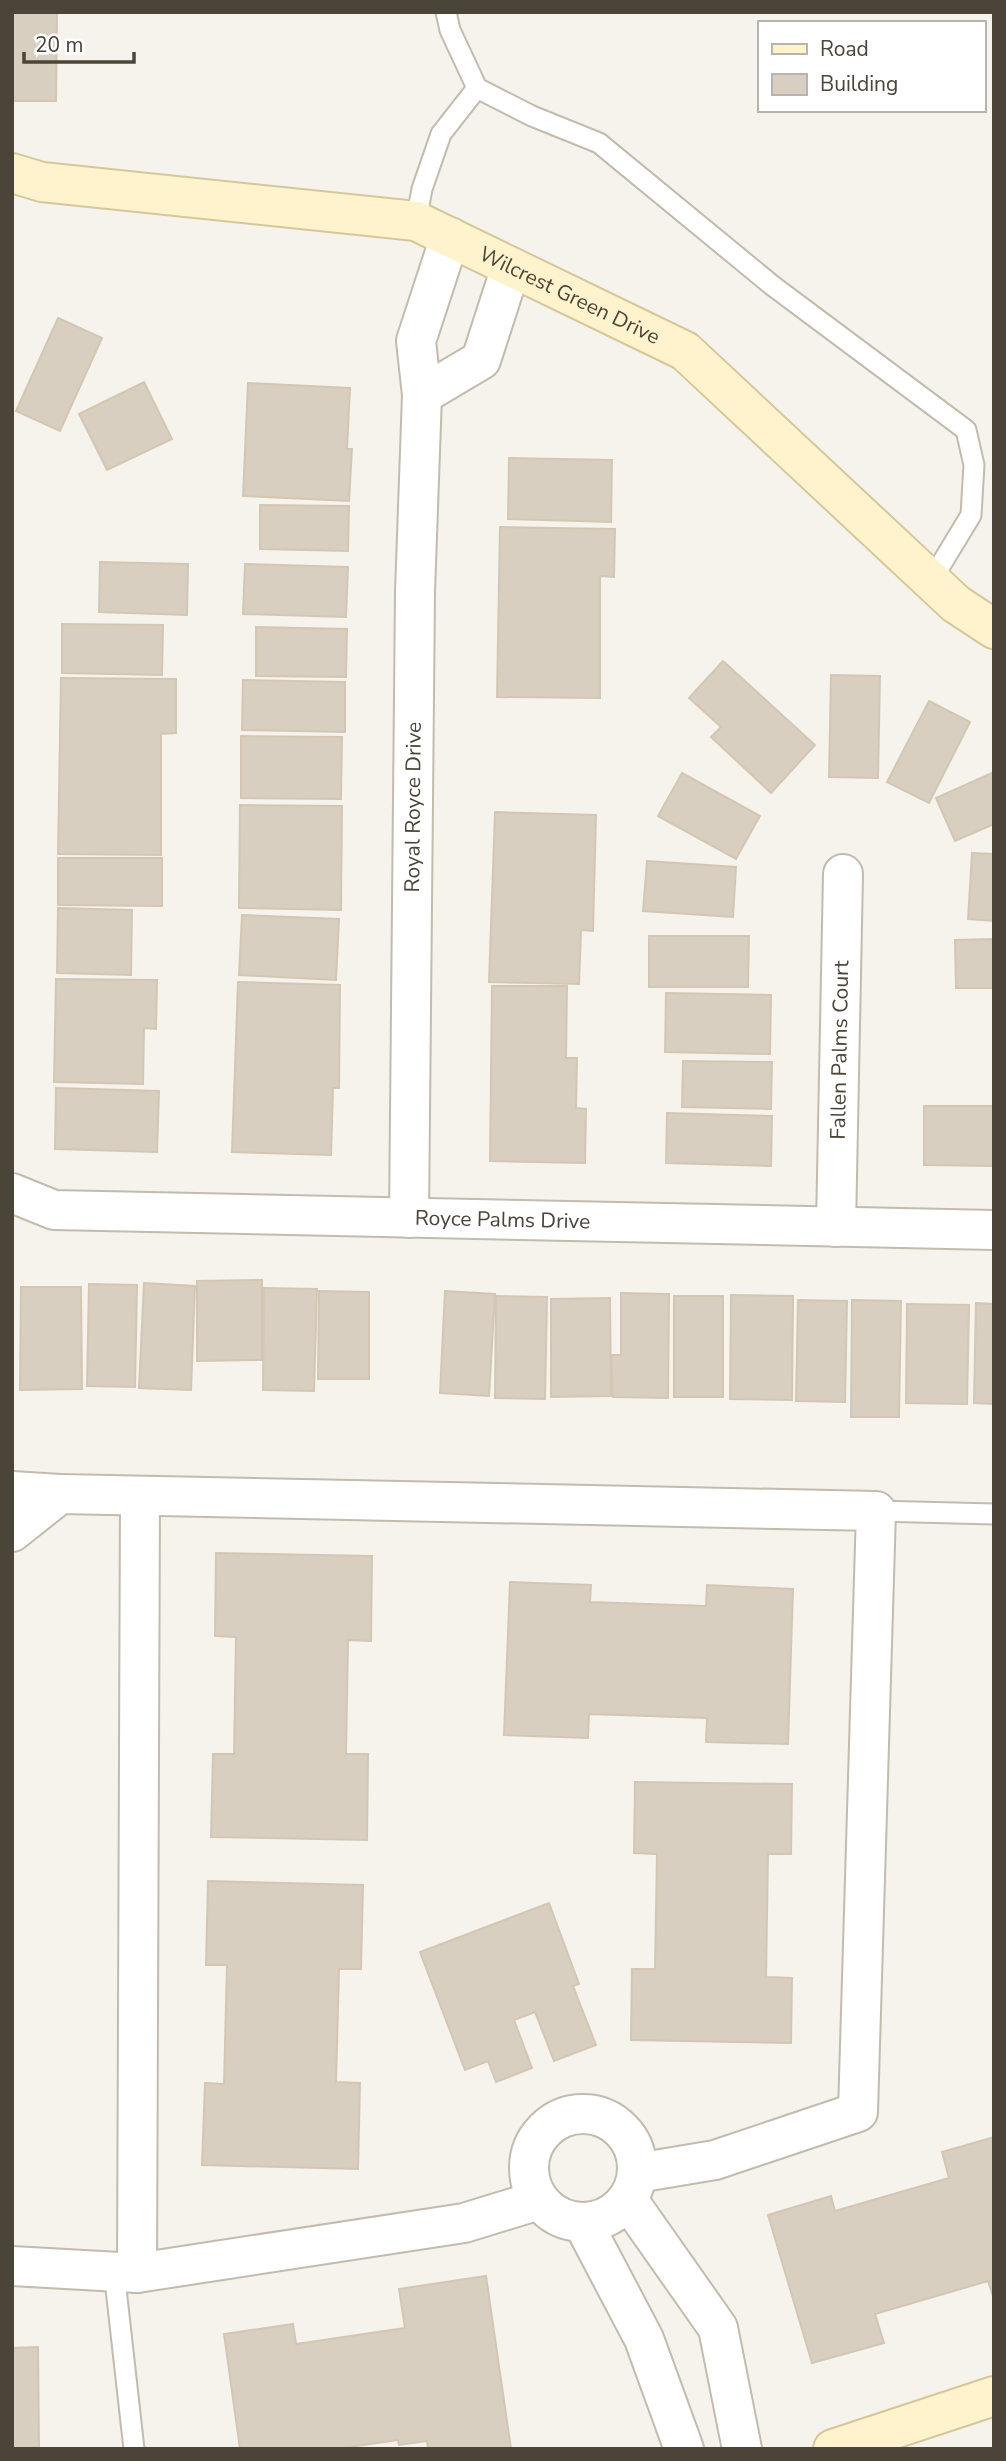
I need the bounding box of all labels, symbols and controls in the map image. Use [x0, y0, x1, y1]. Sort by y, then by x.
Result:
scale bar [24, 21, 135, 65]
legend [758, 21, 985, 112]
text: 20 m [35, 31, 84, 59]
text: Road [820, 35, 869, 63]
text: Building [820, 70, 898, 98]
street label: Wilcrest Green Drive [475, 240, 665, 351]
street label: Royal Royce Drive [398, 722, 428, 892]
street label: Fallen Palms Court [824, 960, 855, 1140]
street label: Royce Palms Drive [415, 1204, 591, 1235]

